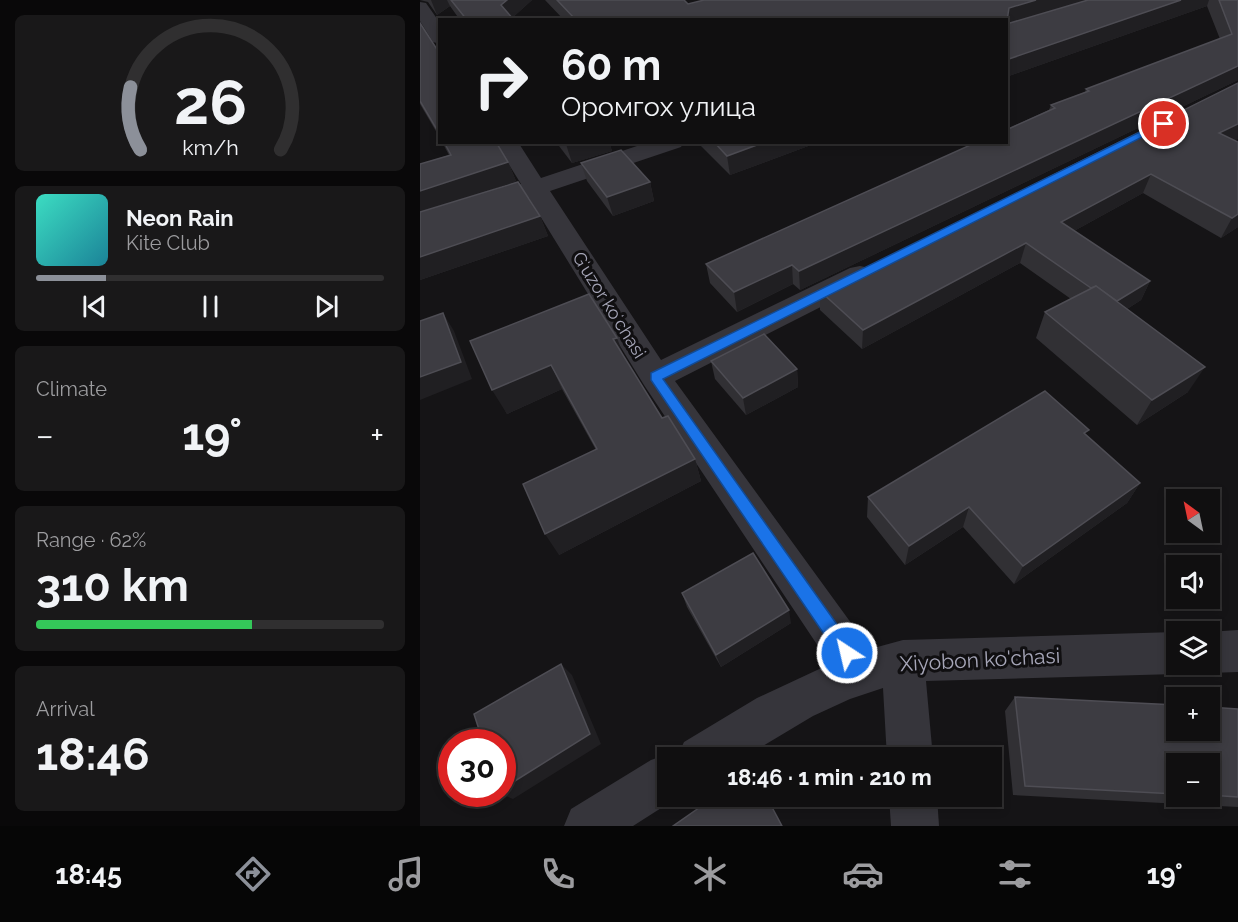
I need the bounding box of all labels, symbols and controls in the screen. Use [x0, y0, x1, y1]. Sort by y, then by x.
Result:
text: 60 m [561, 41, 661, 90]
icon: right [462, 42, 540, 120]
text: 26 [173, 65, 247, 139]
text: Оромгох улица [561, 91, 756, 122]
pin [1138, 98, 1189, 149]
icon: arrive [1147, 107, 1180, 140]
text: km/h [182, 135, 238, 160]
text: Neon Rain [126, 205, 234, 231]
text: Kite Club [126, 231, 210, 255]
street label: Gʻuzor koʻchasi [568, 248, 651, 362]
icon: previous [78, 290, 111, 323]
icon: pause [194, 290, 227, 323]
icon: next [310, 290, 343, 323]
text: Climate [36, 377, 107, 401]
text: 19° [182, 408, 242, 461]
text: − [36, 416, 54, 455]
text: + [370, 416, 384, 455]
north arrow [1166, 489, 1220, 543]
map controls [1166, 489, 1220, 807]
text: Range · 62% [36, 528, 146, 552]
button: sound [1166, 555, 1220, 609]
text: 310 km [36, 559, 189, 612]
position arrow [815, 621, 879, 685]
button: layers [1166, 621, 1220, 675]
street label: Xiyobon ko'chasi [899, 643, 1061, 676]
button: + [1166, 687, 1220, 741]
text: Arrival [36, 697, 95, 721]
text: 18:46 [36, 728, 150, 781]
speed limit sign: 30 [438, 729, 516, 807]
button: − [1166, 753, 1220, 807]
text: 18:46 · 1 min · 210 m [727, 764, 932, 790]
icon: directions [232, 853, 274, 895]
icon: music [385, 853, 427, 895]
icon: phone [537, 853, 579, 895]
icon: climate [689, 853, 731, 895]
icon: car [842, 853, 884, 895]
icon: filters [994, 853, 1036, 895]
text: 18:45 [55, 859, 122, 890]
text: 19° [1147, 859, 1183, 890]

